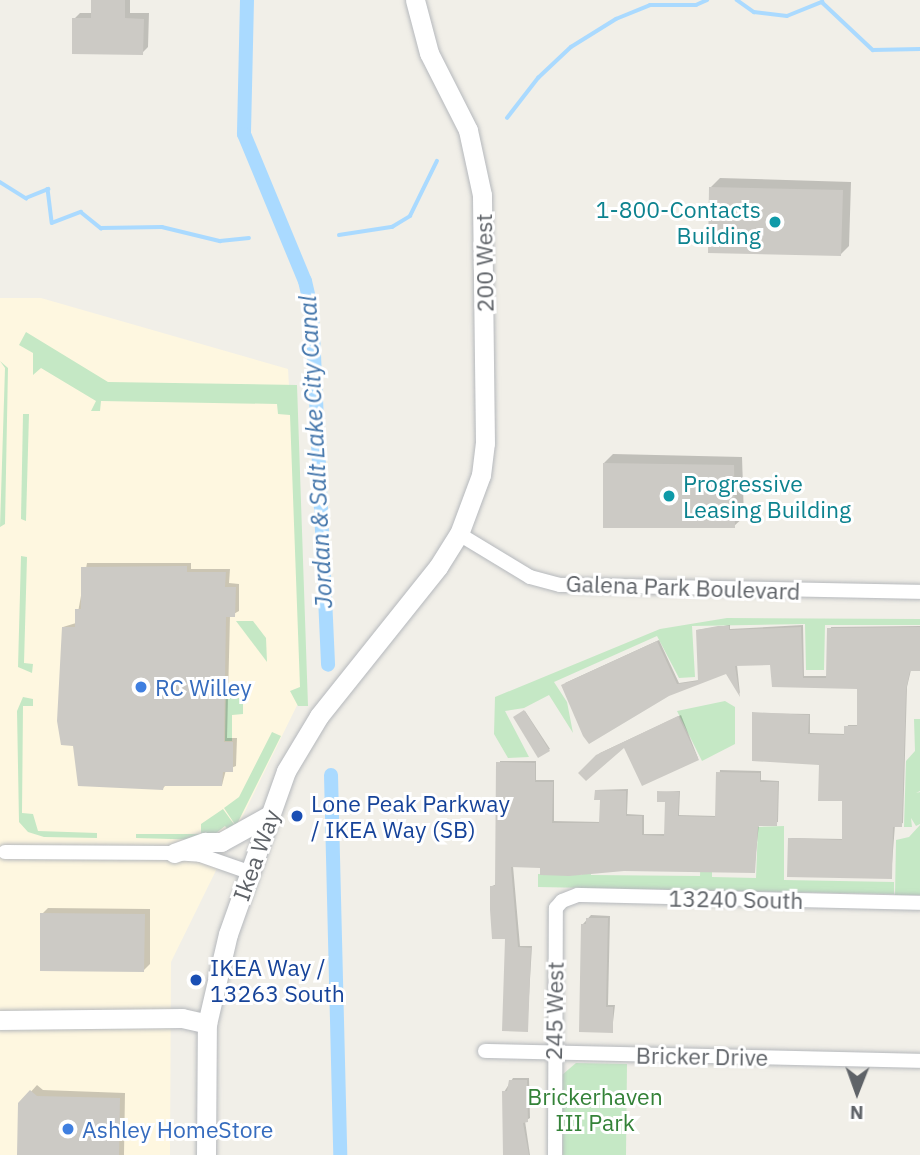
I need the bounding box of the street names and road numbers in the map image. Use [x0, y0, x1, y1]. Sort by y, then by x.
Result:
street label: 200 West [469, 213, 499, 313]
street label: Galena Park Boulevard [565, 569, 801, 605]
street label: Ikea Way [227, 806, 285, 904]
street label: 13240 South [668, 884, 804, 914]
street label: 245 West [539, 961, 569, 1061]
street label: Bricker Drive [636, 1041, 768, 1071]

